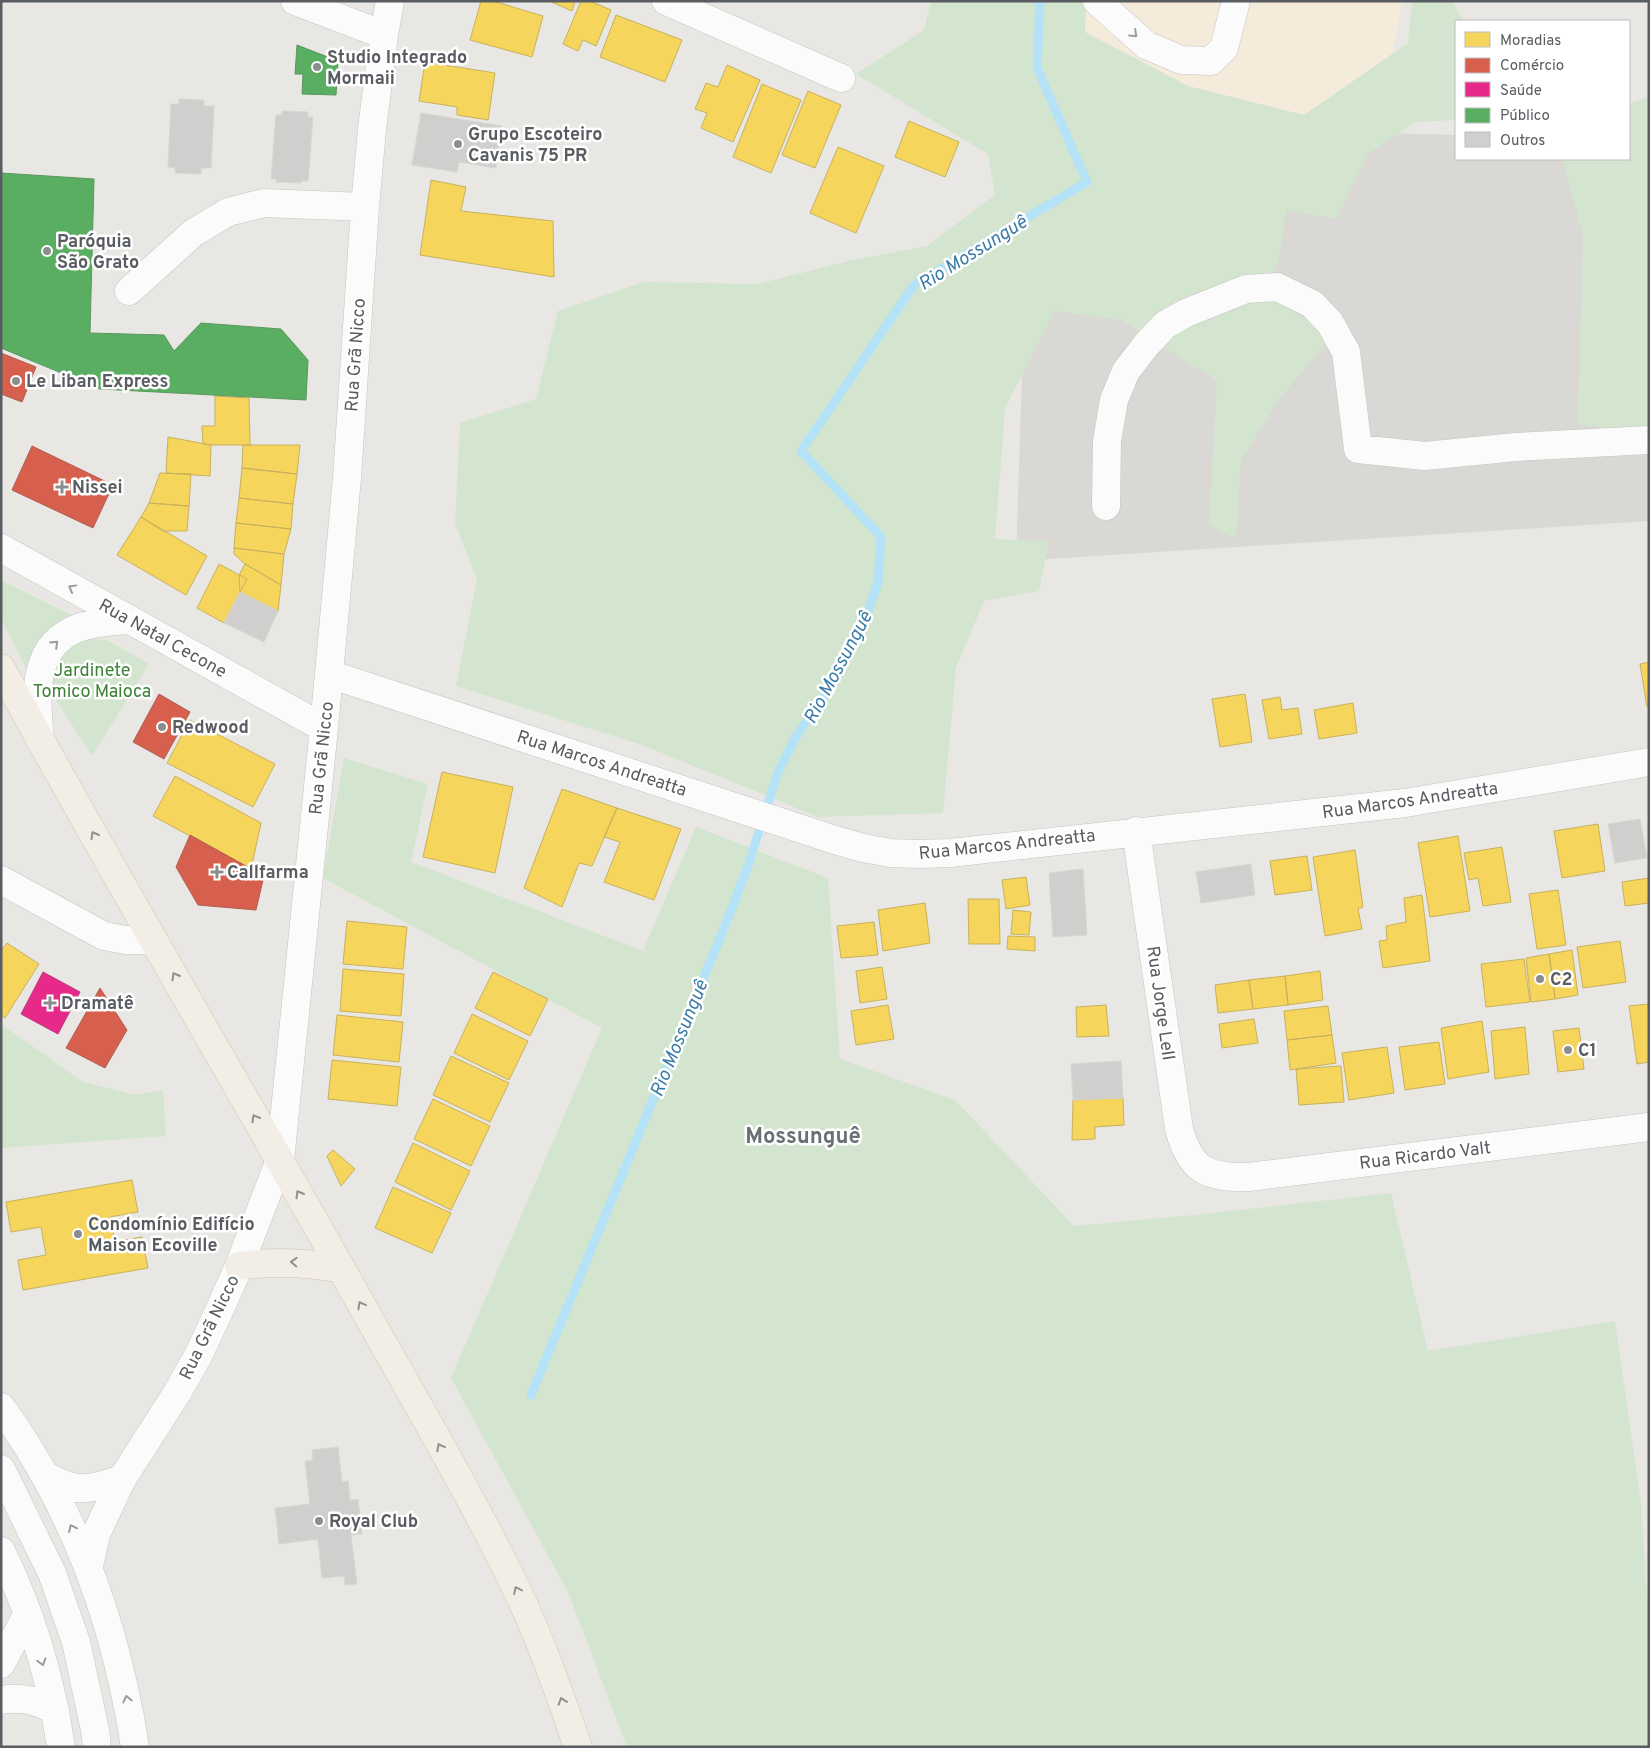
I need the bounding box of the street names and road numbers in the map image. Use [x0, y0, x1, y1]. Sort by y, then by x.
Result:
street label: Rua Grã Nicco [341, 297, 372, 413]
street label: Rua Natal Cecone [94, 595, 230, 684]
street label: Rua Grã Nicco [305, 700, 340, 816]
street label: Rua Marcos Andreatta [514, 726, 690, 803]
street label: Rua Marcos Andreatta [1321, 778, 1500, 825]
street label: Rua Marcos Andreatta [918, 825, 1097, 866]
street label: Rua Jorge Lell [1140, 945, 1179, 1062]
street label: Rua Ricardo Valt [1358, 1137, 1492, 1176]
street label: Rua Grã Nicco [175, 1271, 246, 1384]

